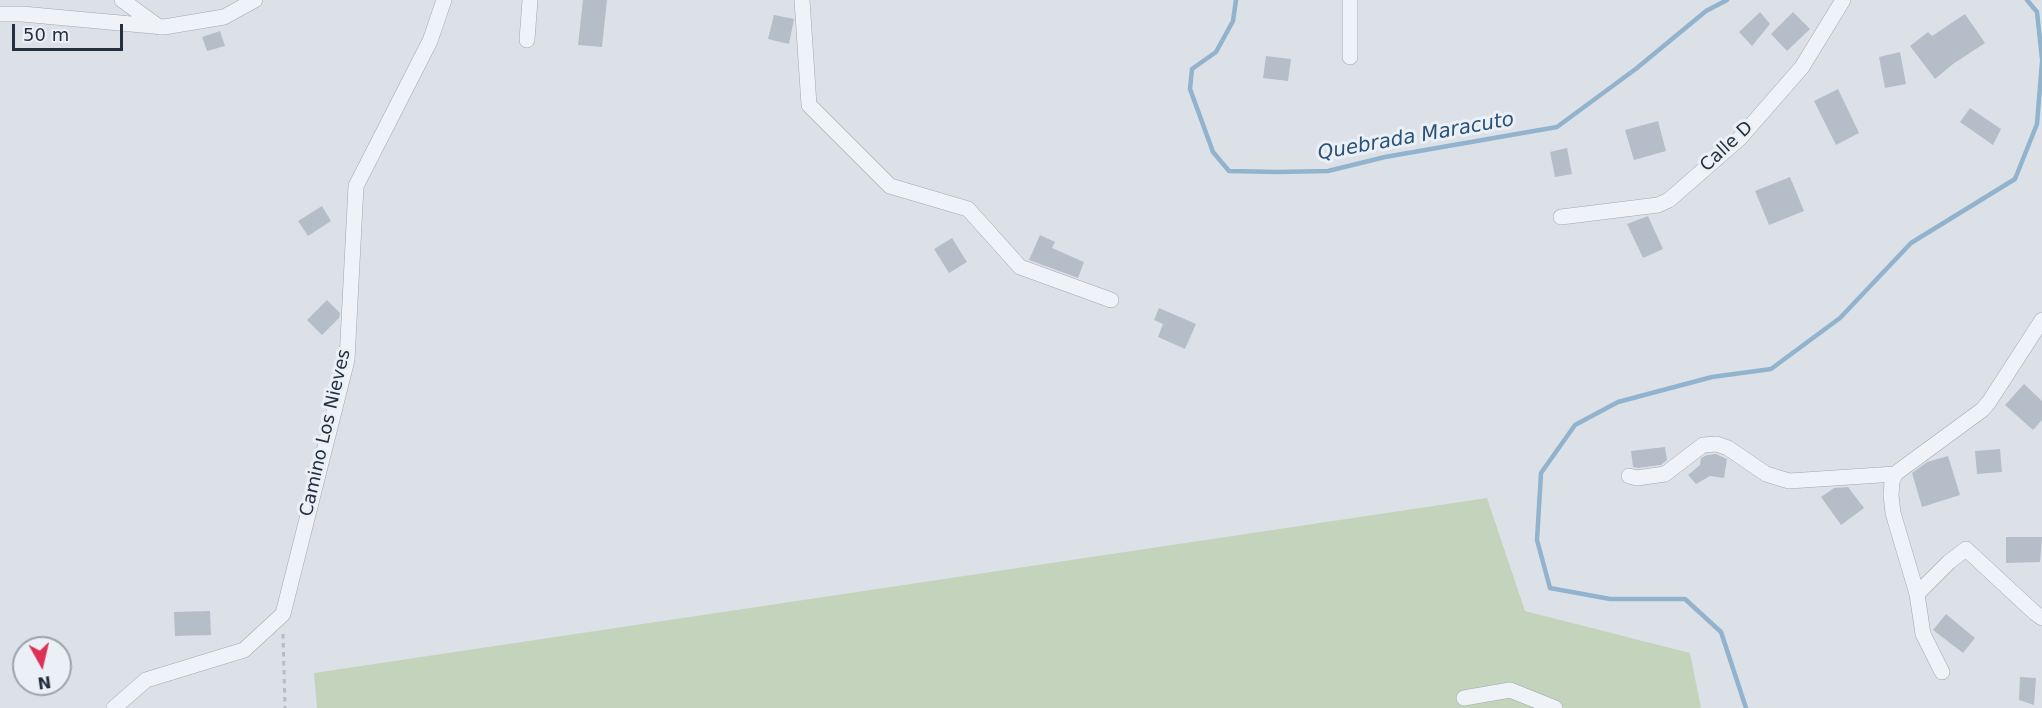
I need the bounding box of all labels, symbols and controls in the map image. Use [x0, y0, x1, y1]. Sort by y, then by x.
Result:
scale bar [15, 12, 126, 50]
text: 50 m [23, 24, 69, 45]
water label: Quebrada Maracuto [1316, 108, 1516, 166]
street label: Calle D [1696, 117, 1758, 177]
street label: Camino Los Nieves [296, 347, 356, 519]
north arrow [12, 636, 72, 696]
text: N [36, 672, 52, 693]

